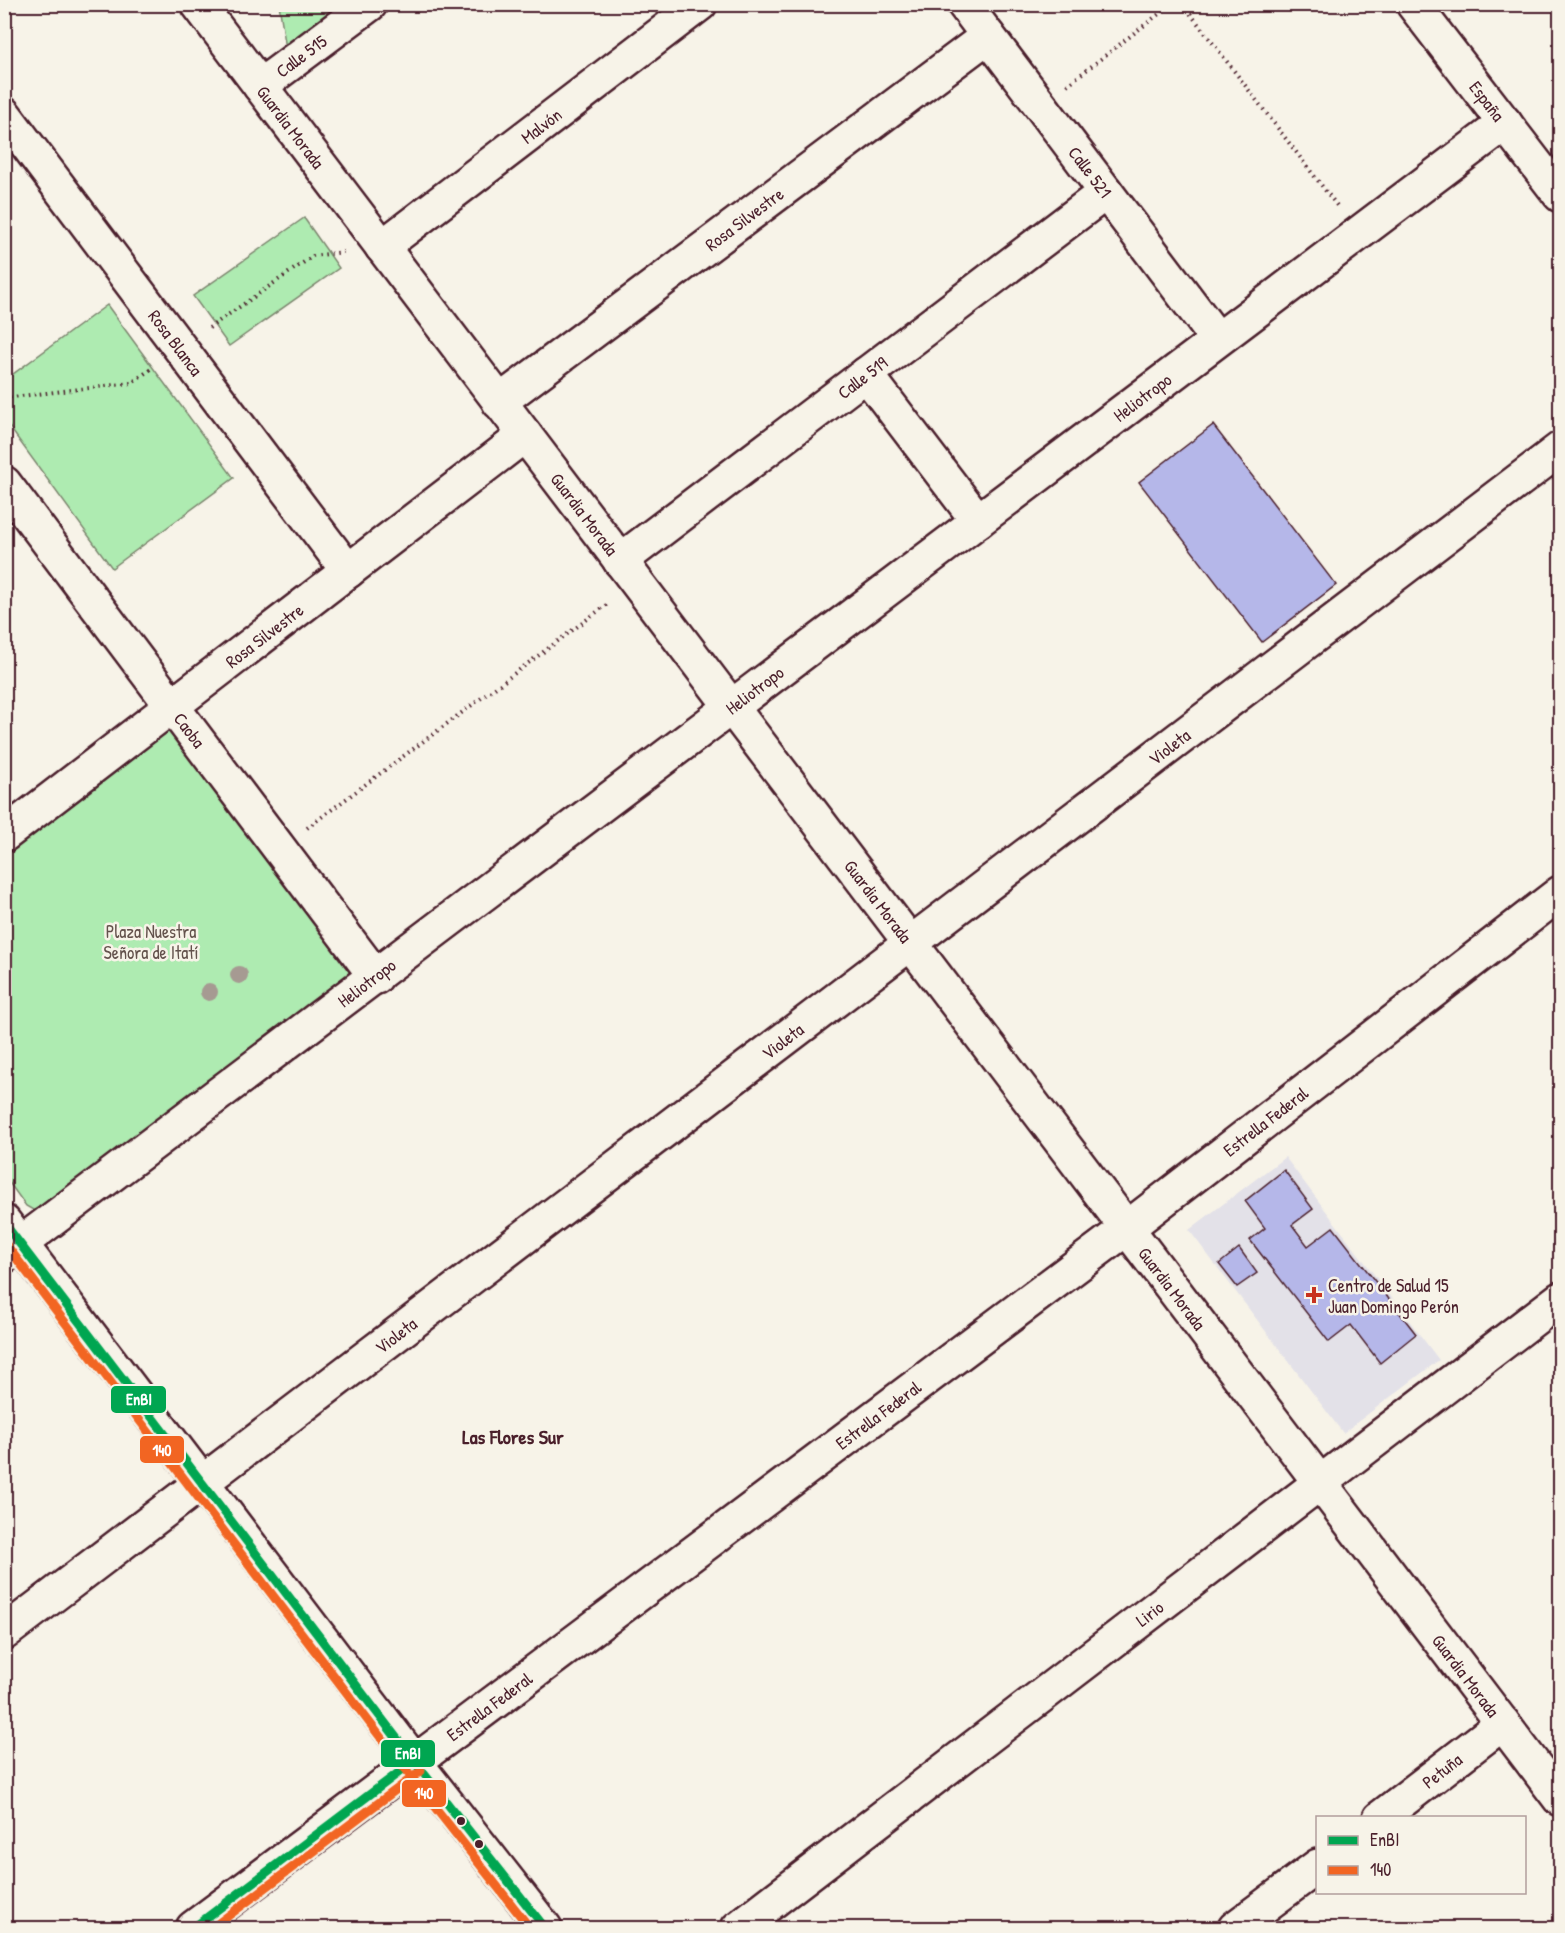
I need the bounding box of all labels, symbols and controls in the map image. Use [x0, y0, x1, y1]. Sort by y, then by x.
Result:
street label: Calle 515 [270, 28, 332, 83]
street label: España [1464, 75, 1511, 126]
street label: Guardia Morada [251, 80, 331, 173]
street label: Malvón [515, 102, 566, 149]
street label: Calle 521 [1063, 141, 1118, 203]
street label: Rosa Silvestre [700, 181, 788, 256]
street label: Rosa Blanca [143, 304, 209, 381]
street label: Calle 519 [832, 350, 893, 404]
street label: Heliotropo [1108, 367, 1176, 427]
street label: Guardia Morada [545, 467, 624, 561]
street label: Rosa Silvestre [220, 597, 308, 673]
street label: Heliotropo [720, 659, 789, 720]
street label: Caoba [168, 707, 212, 753]
street label: Violeta [1143, 722, 1195, 771]
street label: Guardia Morada [839, 854, 918, 948]
park label: Plaza Nuestra Señora de Itatí [104, 919, 198, 965]
street label: Heliotropo [332, 952, 401, 1013]
street label: Violeta [756, 1017, 808, 1065]
street label: Estrella Federal [1218, 1080, 1313, 1162]
street label: Guardia Morada [1133, 1241, 1212, 1335]
place label: Centro de Salud 15 Juan Domingo Perón [1328, 1273, 1459, 1319]
marker: Centro de Salud 15 Juan Domingo Perón [1305, 1286, 1323, 1304]
street label: Violeta [369, 1311, 422, 1359]
street label: Estrella Federal [830, 1374, 926, 1455]
line badge: EnBI [110, 1385, 167, 1414]
text: EnBI [126, 1388, 152, 1410]
district label: Las Flores Sur [462, 1423, 564, 1450]
line badge: 140 [139, 1435, 185, 1464]
text: 140 [153, 1439, 171, 1461]
street label: Lirio [1130, 1594, 1168, 1632]
street label: Guardia Morada [1427, 1629, 1506, 1722]
street label: Estrella Federal [441, 1666, 537, 1746]
line badge: EnBI [380, 1739, 436, 1768]
text: EnBI [395, 1742, 421, 1764]
street label: Petuña [1416, 1747, 1467, 1794]
line badge: 140 [401, 1779, 447, 1808]
text: 140 [415, 1782, 433, 1804]
unlabelled marker [455, 1815, 467, 1827]
legend [1316, 1816, 1526, 1894]
text: EnBI [1370, 1827, 1399, 1852]
unlabelled marker [473, 1838, 485, 1850]
text: 140 [1370, 1857, 1391, 1882]

